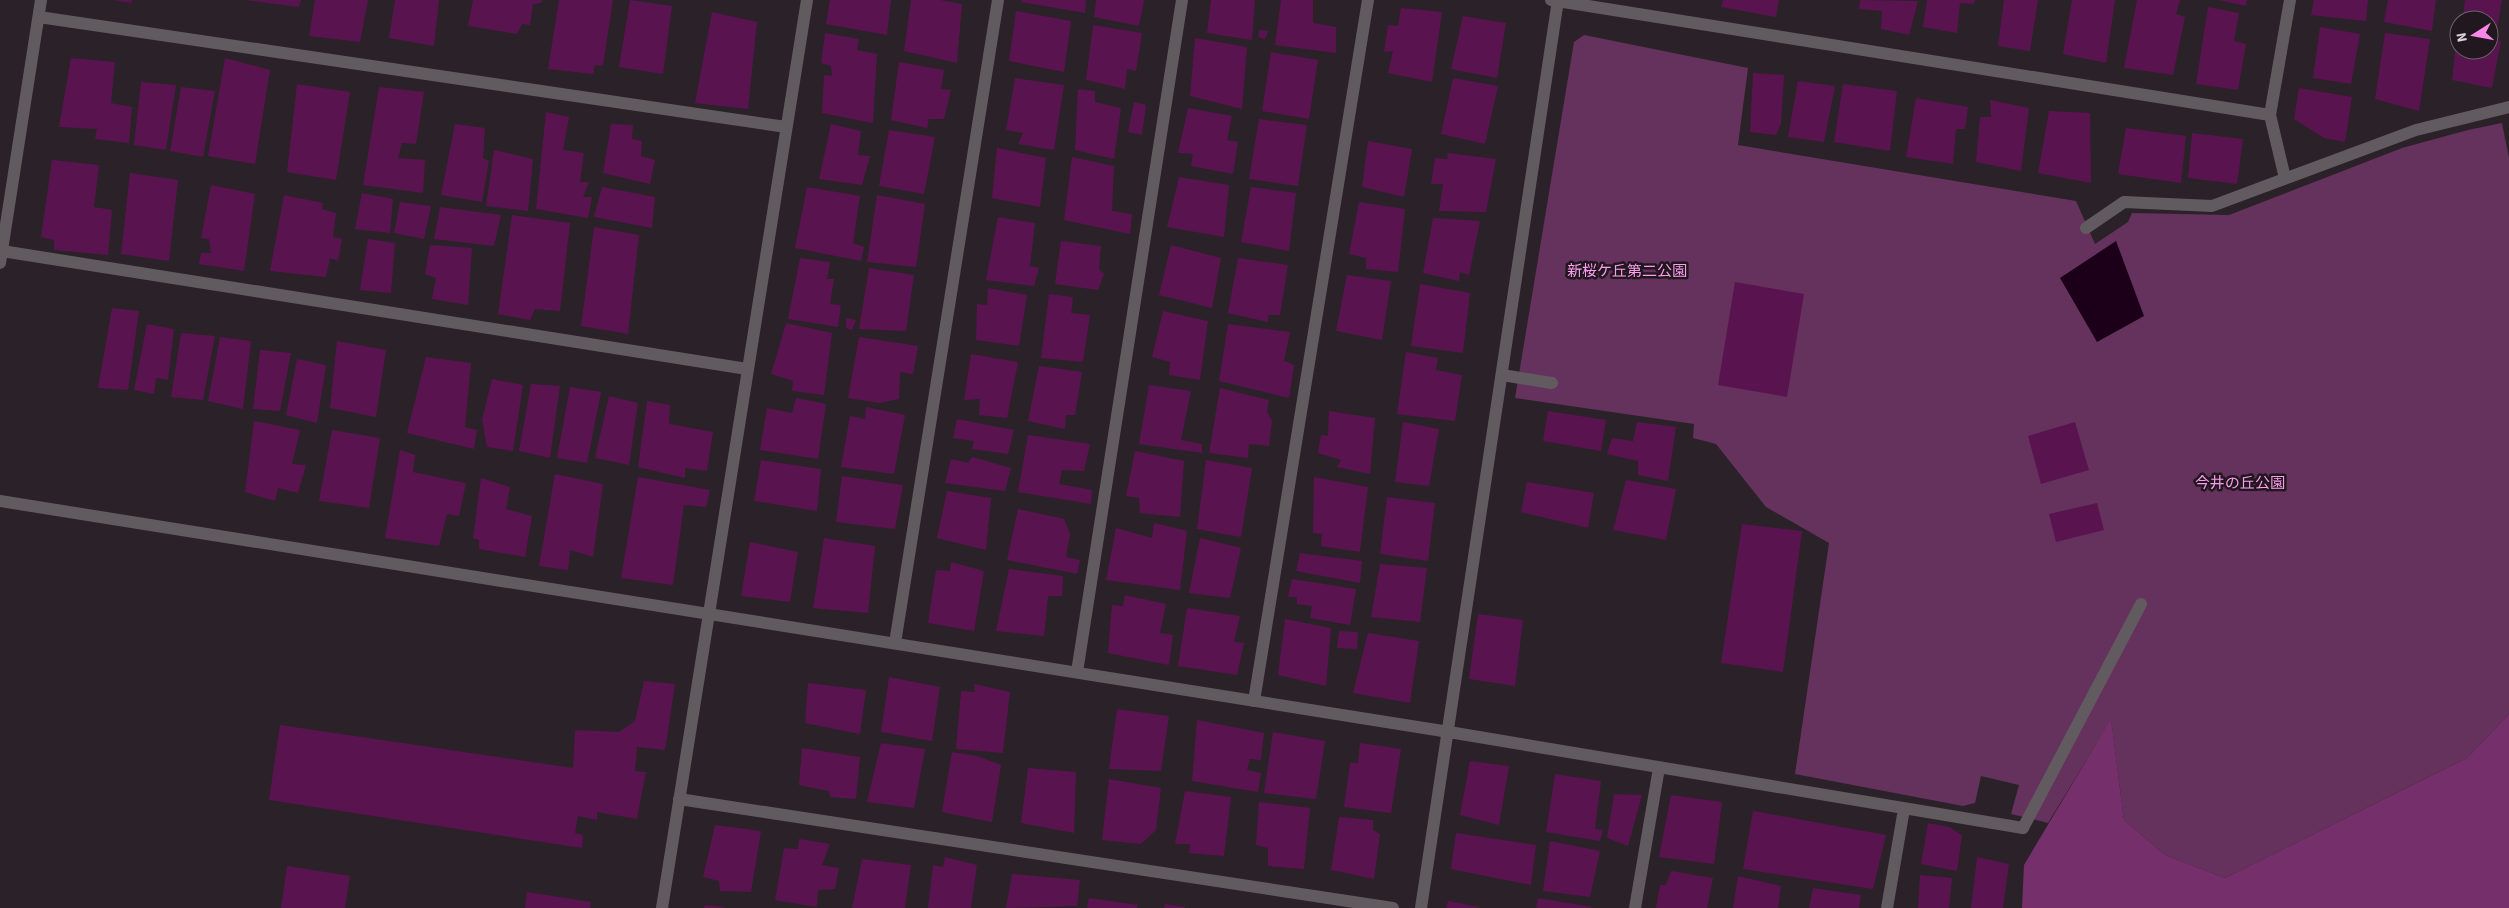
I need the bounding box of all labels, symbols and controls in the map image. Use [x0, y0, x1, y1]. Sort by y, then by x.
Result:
north arrow [2449, 10, 2499, 60]
text: N [2452, 31, 2473, 44]
park label: 新桜ケ丘第二公園 [1567, 261, 1687, 282]
park label: 今井の丘公園 [2195, 473, 2285, 494]

